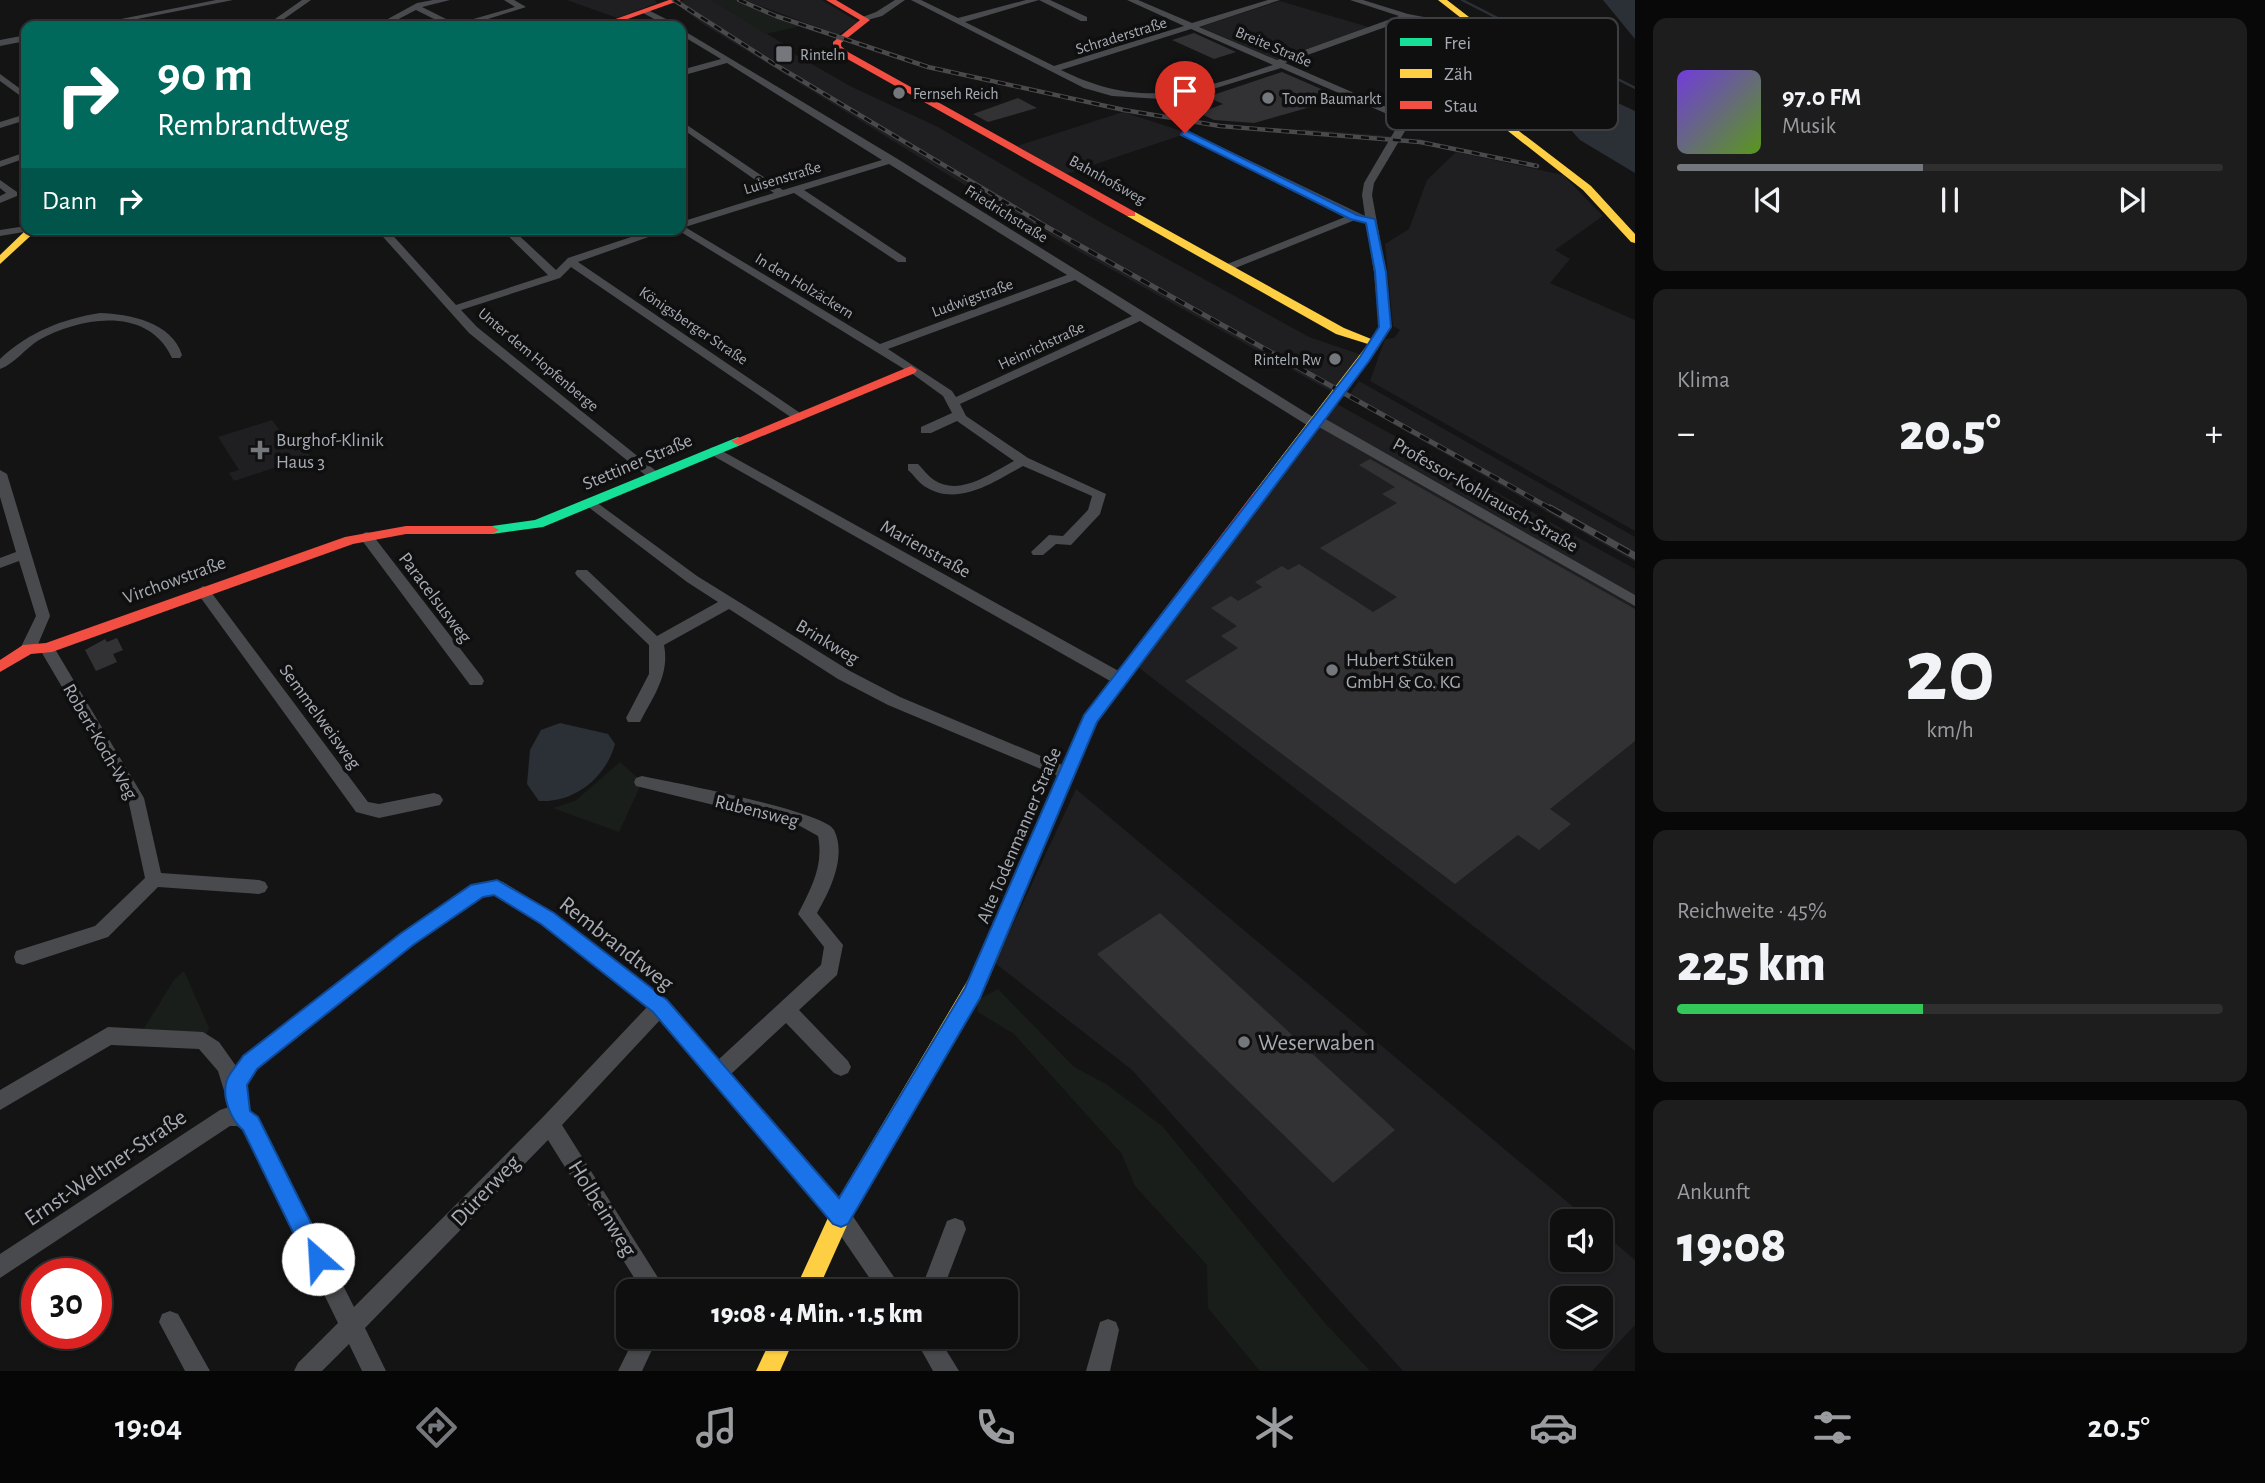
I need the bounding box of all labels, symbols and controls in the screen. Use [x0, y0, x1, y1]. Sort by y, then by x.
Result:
street label: Schraderstraße [1074, 15, 1169, 57]
legend [1386, 18, 1618, 130]
street label: Breite Straße [1233, 24, 1314, 70]
text: Frei [1444, 34, 1471, 53]
marker: Rinteln [774, 44, 794, 64]
place label: Rinteln [800, 47, 845, 63]
icon: right [42, 49, 133, 140]
text: 90 m [157, 51, 253, 100]
pin [1155, 61, 1215, 133]
text: Zäh [1444, 65, 1473, 84]
icon: arrive [1166, 72, 1204, 110]
text: 97.0 FM [1782, 84, 1862, 110]
marker: Fernseh Reich [891, 85, 907, 101]
place label: Fernseh Reich [913, 86, 998, 102]
marker: Toom Baumarkt [1260, 90, 1276, 106]
place label: Toom Baumarkt [1282, 91, 1381, 107]
text: Stau [1444, 97, 1478, 116]
text: Rembrandtweg [157, 109, 349, 141]
text: Musik [1782, 115, 1836, 138]
street label: Bahnhofsweg [1067, 152, 1149, 207]
street label: Luisenstraße [742, 159, 823, 197]
icon: previous [1749, 181, 1787, 219]
icon: pause [1931, 181, 1969, 219]
icon: next [2113, 181, 2151, 219]
icon: right [111, 182, 149, 220]
street label: Friedrichstraße [962, 182, 1051, 246]
text: Dann [42, 188, 97, 214]
street label: In den Holzäckern [752, 250, 857, 322]
street label: Ludwigstraße [930, 276, 1015, 320]
street label: Königsberger Straße [636, 284, 751, 368]
street label: Unter dem Hopfenberge [475, 305, 602, 415]
street label: Heinrichstraße [996, 319, 1087, 373]
marker: Rinteln Rw [1327, 351, 1343, 367]
place label: Rinteln Rw [1254, 352, 1321, 368]
text: Klima [1677, 369, 1730, 392]
text: 20.5° [1899, 407, 2001, 459]
text: − [1677, 415, 1695, 453]
text: + [2205, 415, 2223, 453]
place label: Burghof-Klinik Haus 3 [276, 431, 384, 472]
street label: Stettiner Straße [580, 431, 695, 494]
street label: Professor-Kohlrausch-Straße [1389, 435, 1581, 556]
marker: Burghof-Klinik Haus 3 [250, 440, 270, 460]
street label: Marienstraße [877, 517, 974, 582]
street label: Paracelsusweg [395, 549, 475, 647]
street label: Virchowstraße [121, 553, 228, 608]
street label: Brinkweg [793, 616, 863, 669]
text: 20 [1905, 626, 1995, 717]
place label: Hubert Stüken GmbH & Co. KG [1346, 651, 1461, 692]
street label: Semmelweisweg [276, 661, 364, 773]
marker: Hubert Stüken GmbH & Co. KG [1324, 662, 1340, 678]
street label: Robert-Koch-Weg [59, 681, 141, 803]
text: km/h [1926, 719, 1974, 742]
street label: Alte Todenmanner Straße [974, 745, 1065, 926]
street label: Rubensweg [713, 792, 801, 831]
street label: Rembrandtweg [555, 893, 678, 996]
text: Reichweite · 45% [1677, 900, 1827, 923]
text: 225 km [1677, 938, 1826, 990]
place label: Weserwaben [1258, 1032, 1375, 1055]
marker: Weserwaben [1236, 1034, 1252, 1050]
street label: Ernst-Weltner-Straße [21, 1106, 191, 1231]
street label: Dürerweg [447, 1151, 526, 1231]
street label: Holbeinweg [563, 1157, 641, 1262]
text: Ankunft [1677, 1181, 1750, 1204]
map controls [1550, 1209, 1613, 1349]
button: sound [1550, 1209, 1613, 1272]
text: 19:08 [1677, 1219, 1786, 1271]
position arrow [281, 1222, 355, 1296]
speed limit sign: 30 [21, 1258, 112, 1349]
button: layers [1550, 1286, 1613, 1349]
text: 19:08 · 4 Min. · 1.5 km [711, 1301, 923, 1327]
icon: directions [412, 1403, 461, 1452]
icon: music [692, 1403, 741, 1452]
icon: phone [971, 1403, 1020, 1452]
icon: climate [1250, 1403, 1299, 1452]
icon: car [1529, 1403, 1578, 1452]
icon: filters [1808, 1403, 1857, 1452]
text: 19:04 [115, 1411, 182, 1443]
text: 20.5° [2088, 1411, 2150, 1443]

